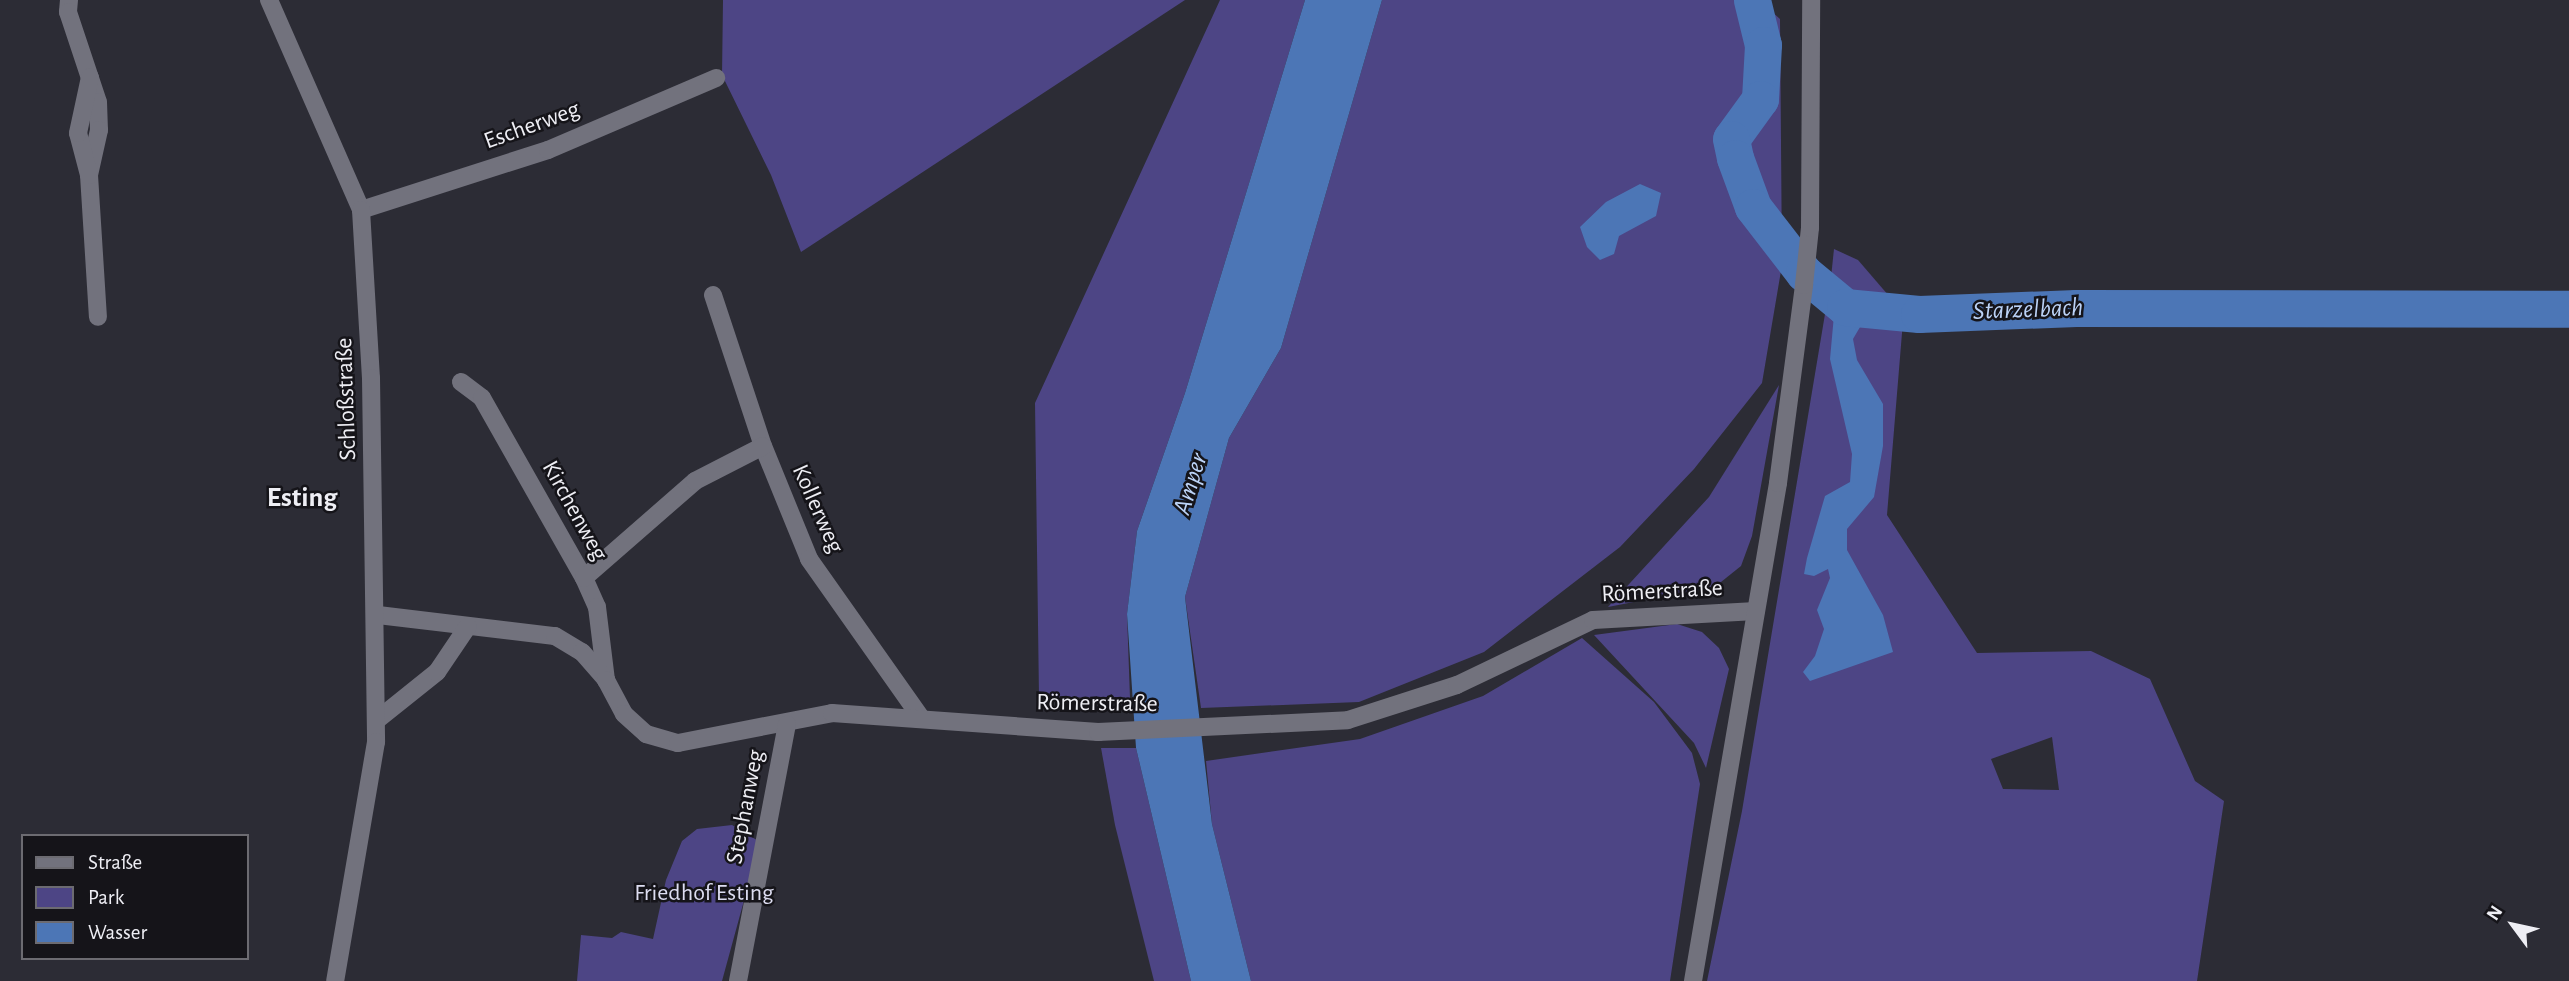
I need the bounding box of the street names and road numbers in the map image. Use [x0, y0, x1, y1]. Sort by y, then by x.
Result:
street label: Escherweg [480, 95, 584, 157]
street label: Schloßstraße [330, 337, 364, 461]
street label: Kirchenweg [535, 456, 613, 566]
street label: Kollerweg [785, 460, 849, 558]
street label: Römerstraße [1601, 574, 1723, 610]
street label: Römerstraße [1036, 689, 1158, 719]
street label: Stephanweg [721, 748, 771, 866]

